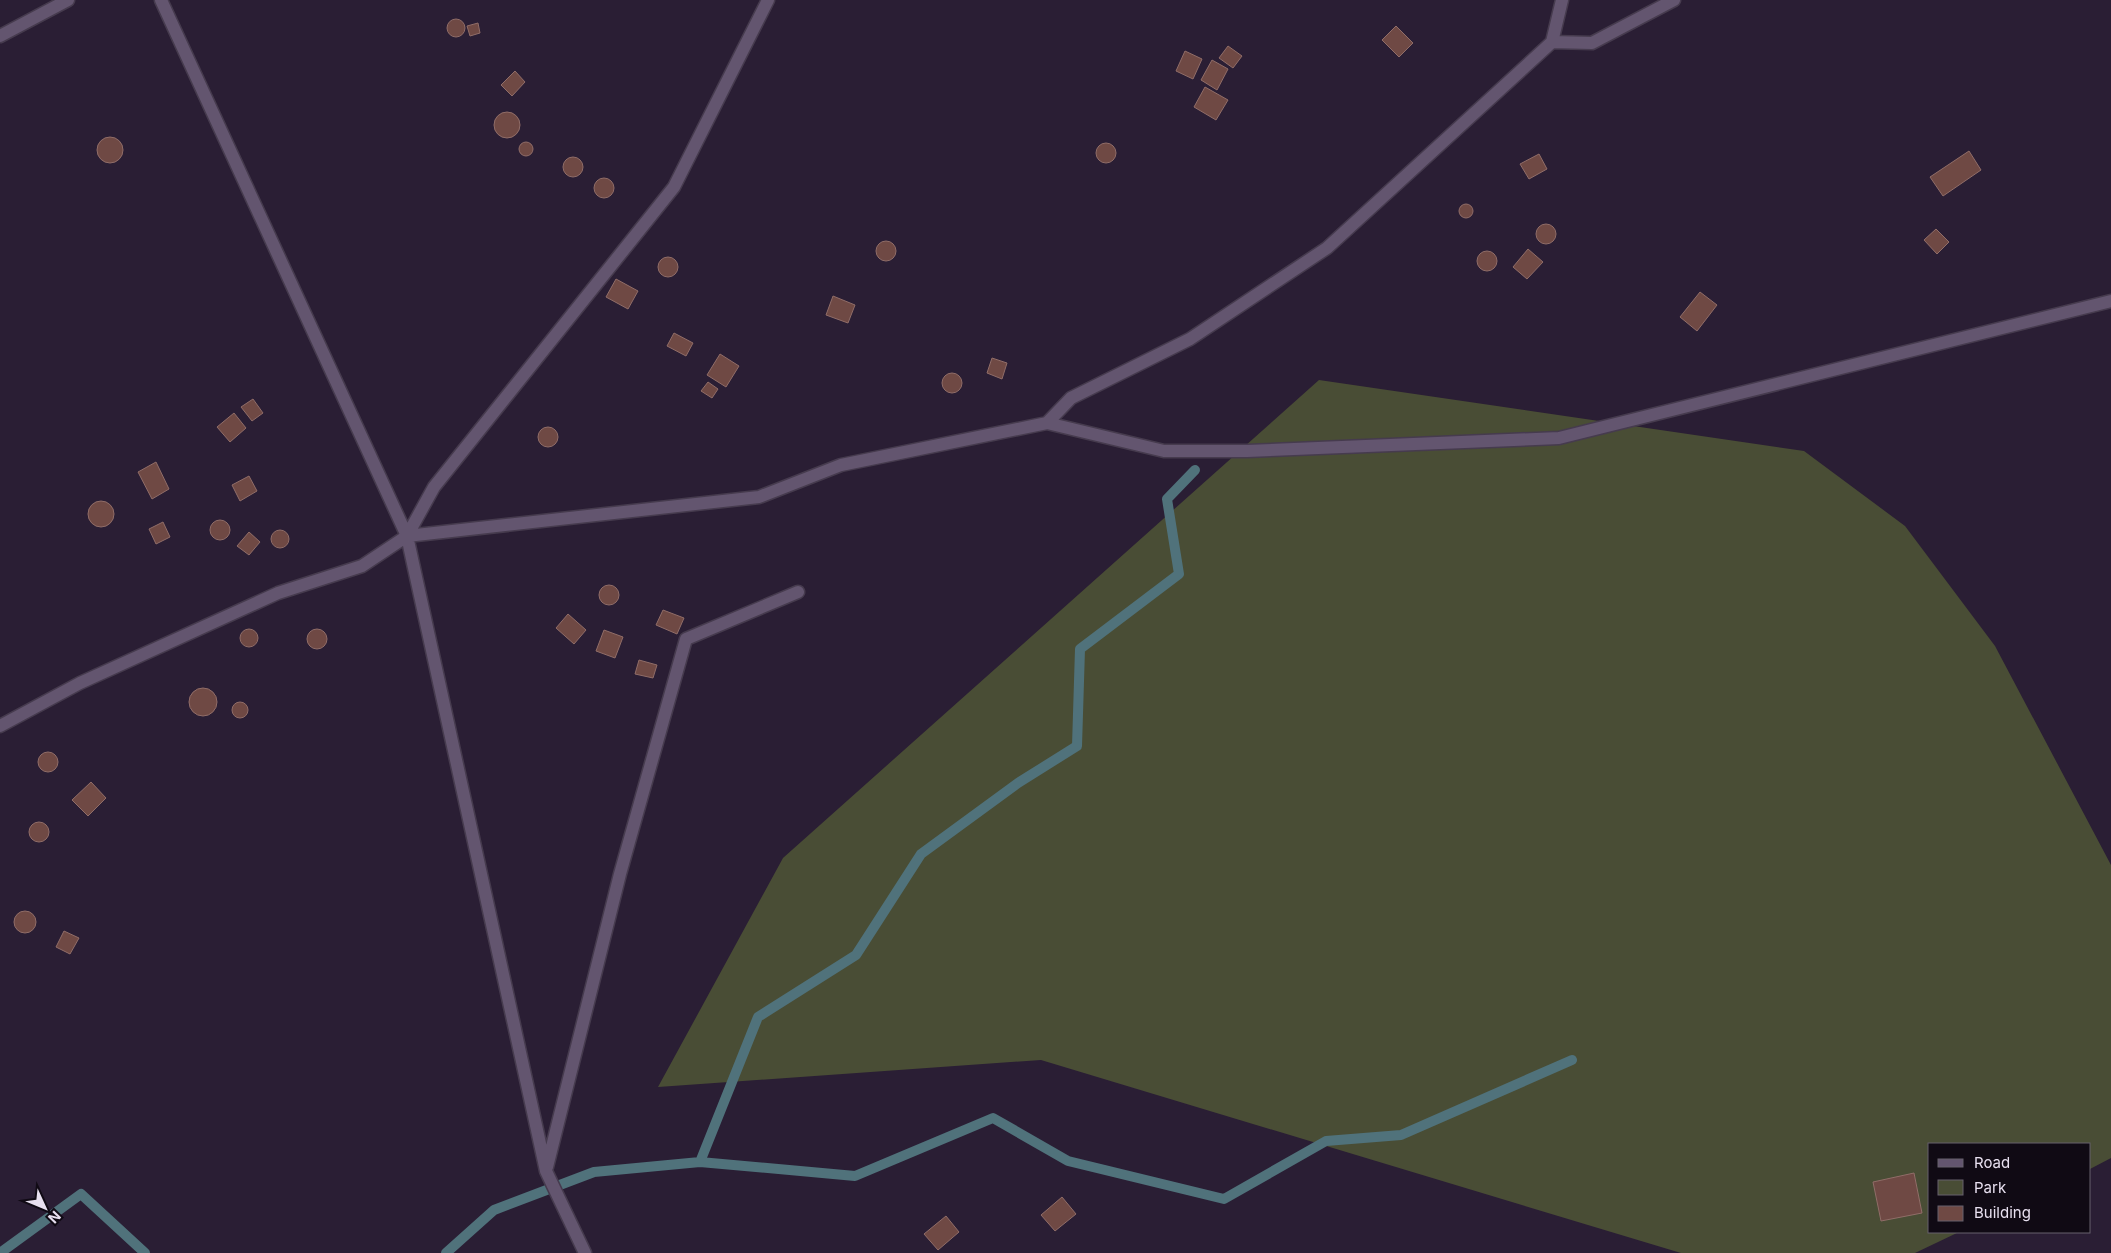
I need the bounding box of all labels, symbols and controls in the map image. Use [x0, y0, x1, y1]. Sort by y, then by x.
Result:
legend [1928, 1143, 2091, 1233]
text: Road [1974, 1153, 2010, 1172]
text: Park [1974, 1178, 2007, 1197]
north arrow [20, 1183, 70, 1233]
text: Building [1974, 1203, 2031, 1222]
text: N [45, 1208, 65, 1227]

